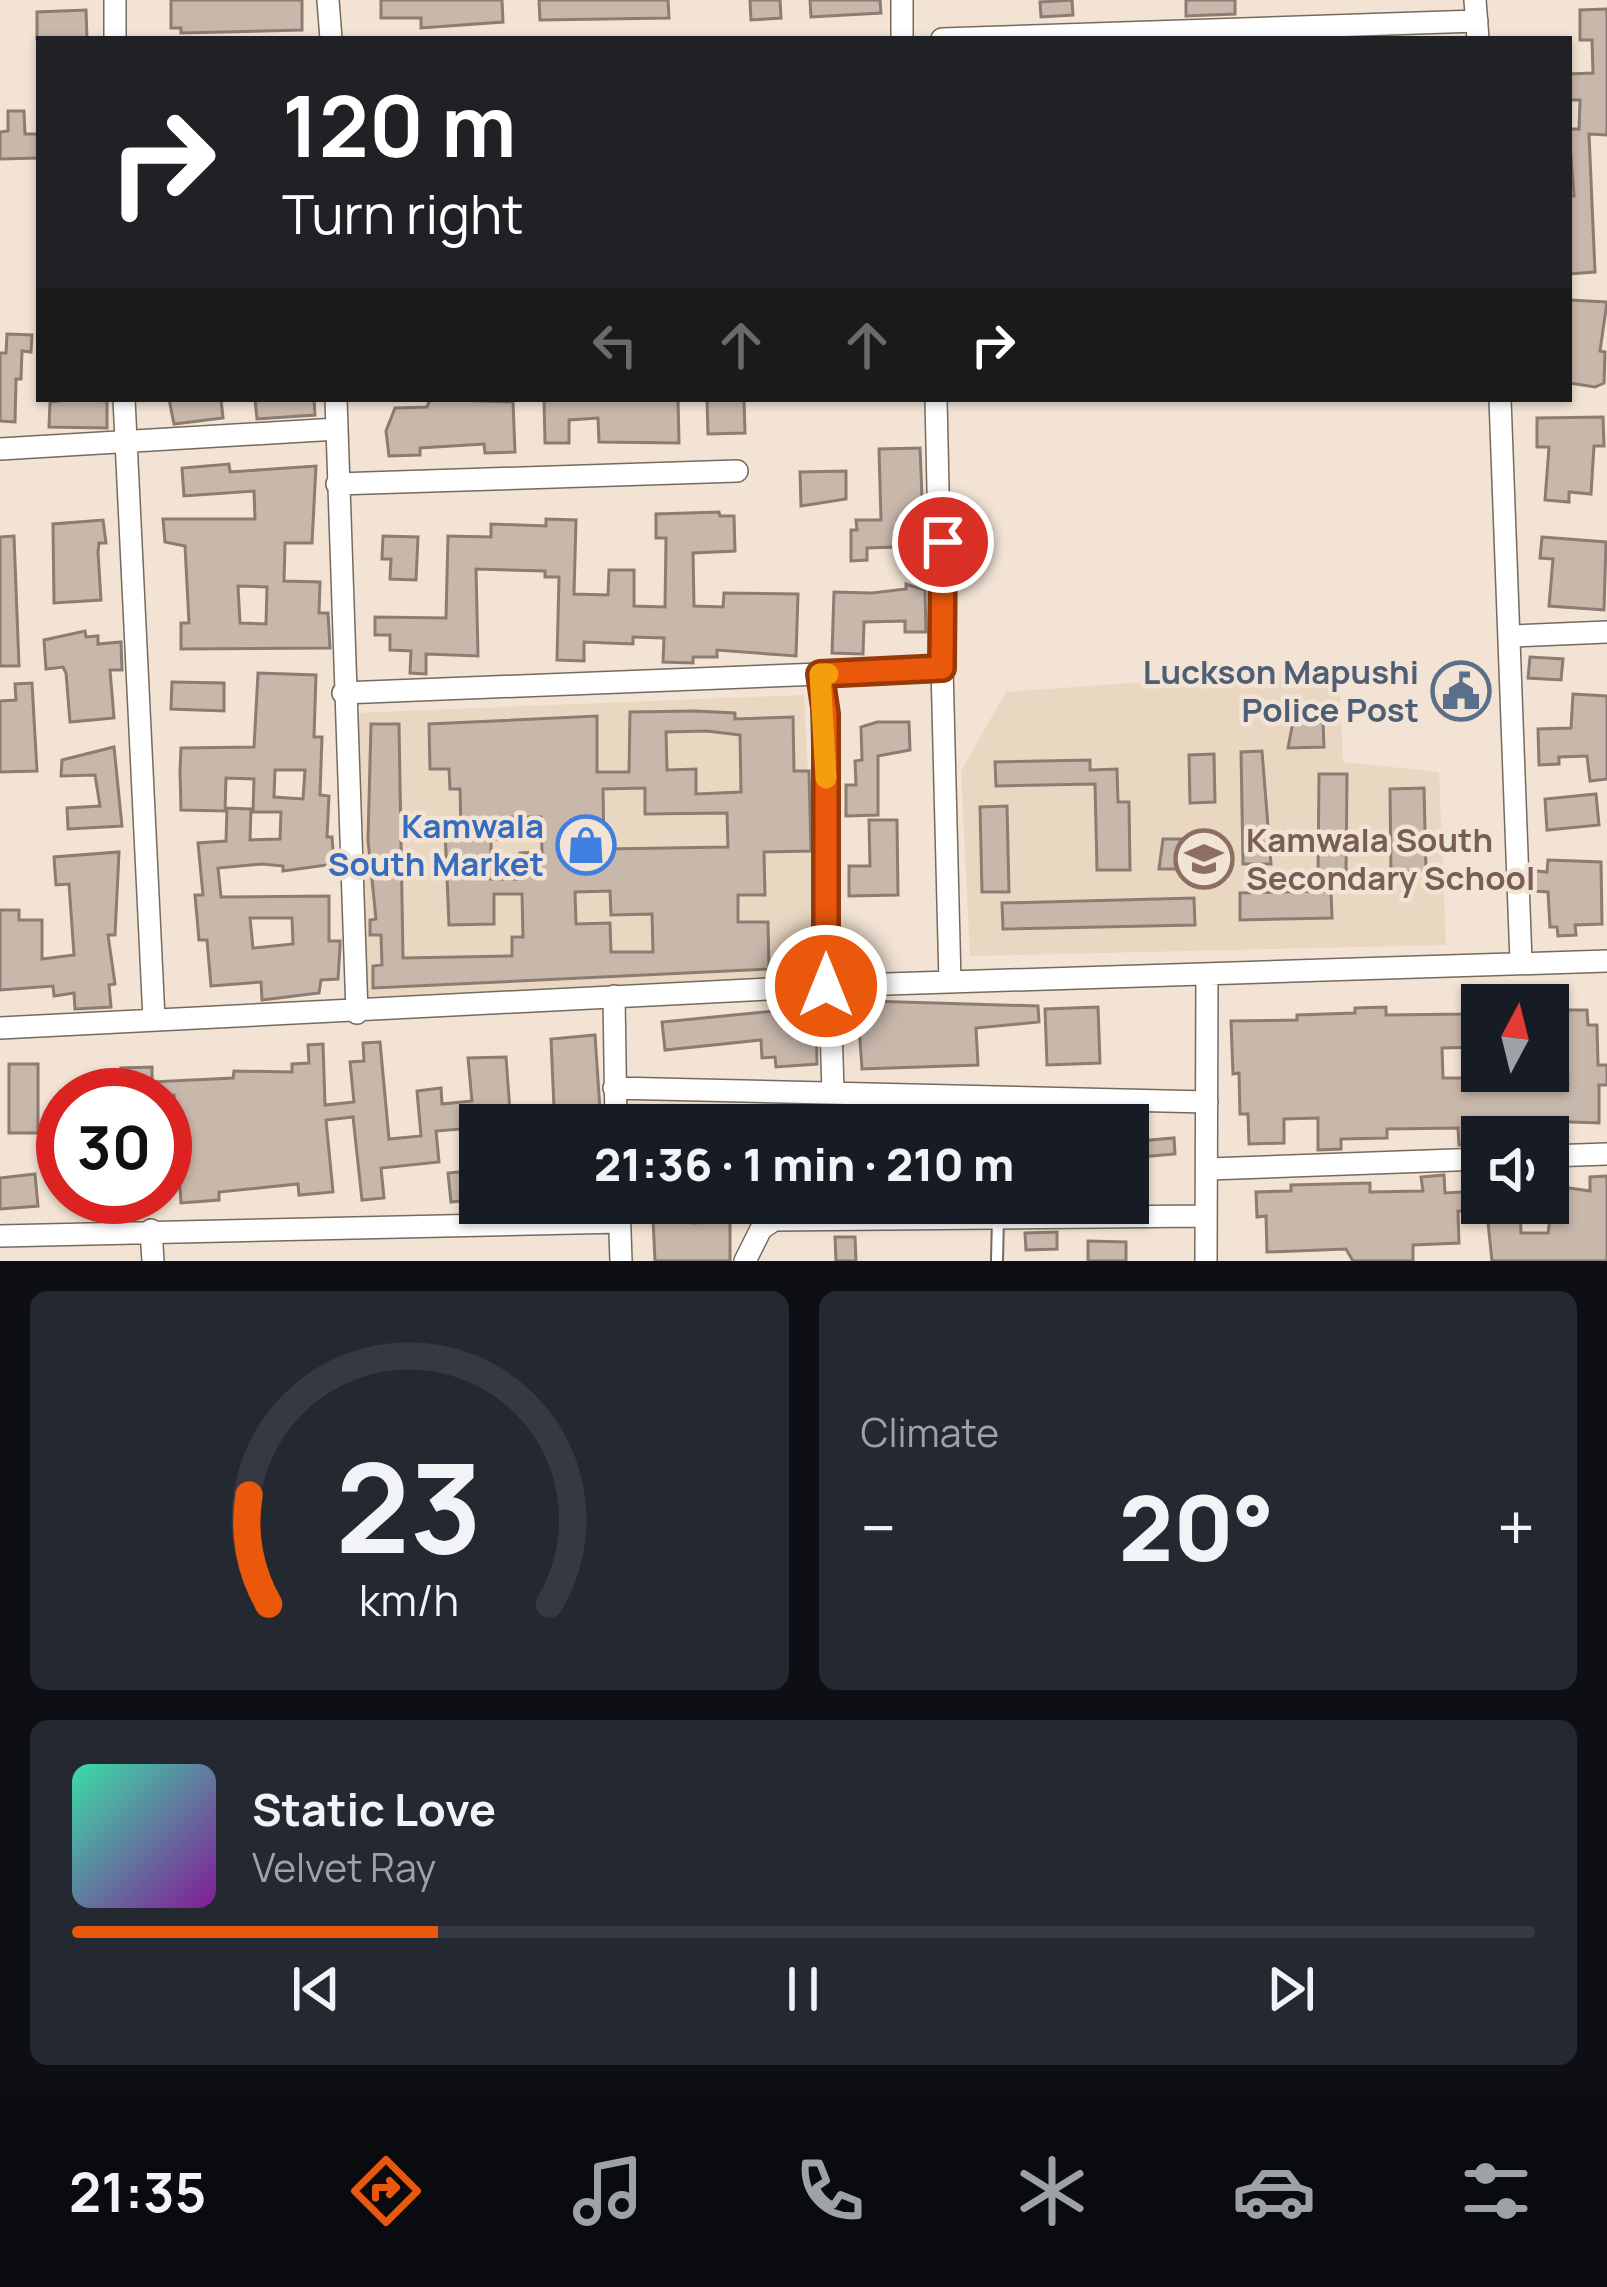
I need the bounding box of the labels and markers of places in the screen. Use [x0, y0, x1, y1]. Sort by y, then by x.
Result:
pin [892, 491, 994, 593]
place label: Luckson Mapushi Police Post [1143, 649, 1419, 732]
public building icon: Luckson Mapushi Police Post [1430, 660, 1492, 722]
place label: Kamwala South Market [328, 803, 544, 886]
shop icon: Kamwala South Market [555, 814, 617, 876]
place label: Kamwala South Secondary School [1246, 817, 1535, 900]
school or university icon: Kamwala South Secondary School [1173, 828, 1235, 890]

